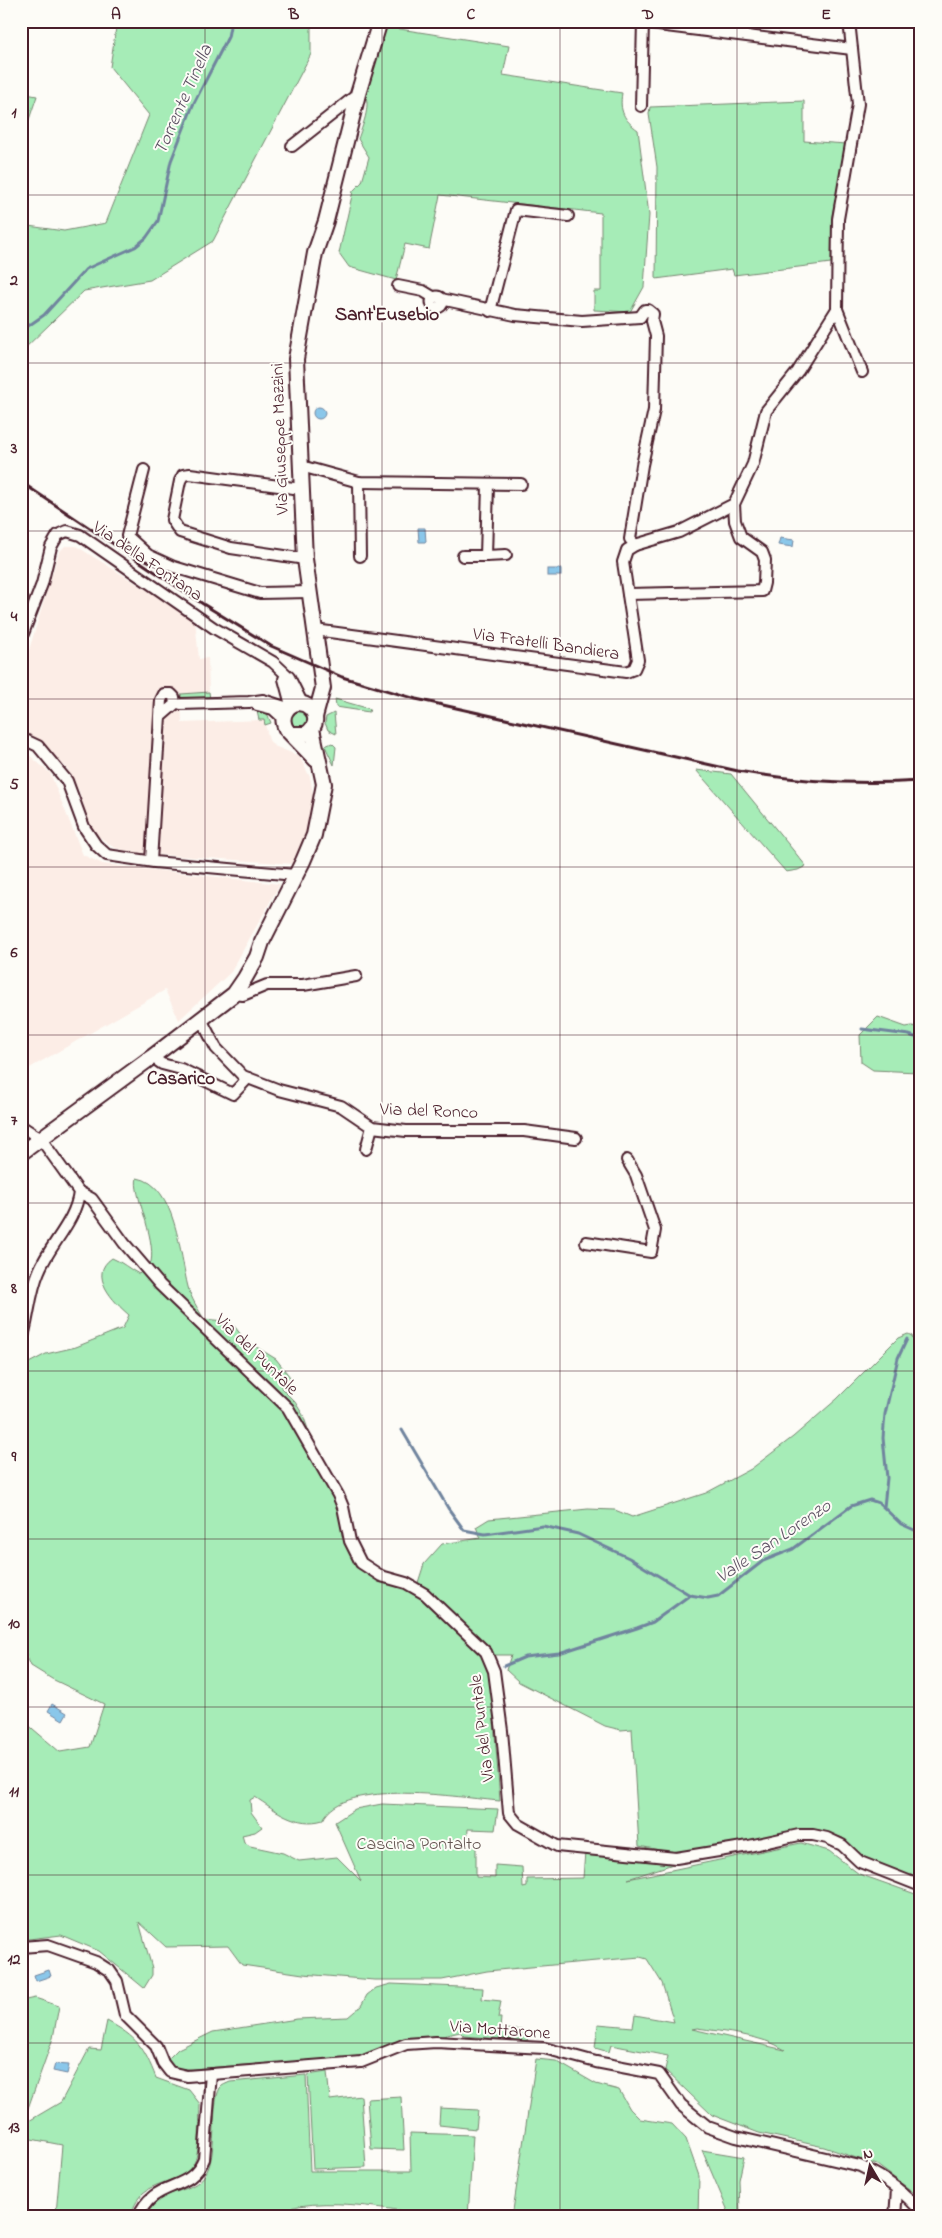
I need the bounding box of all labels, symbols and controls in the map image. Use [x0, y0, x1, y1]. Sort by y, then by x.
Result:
text: A [111, 3, 121, 27]
text: B [288, 3, 300, 27]
text: C [467, 3, 476, 27]
text: D [641, 3, 654, 27]
text: E [821, 3, 831, 27]
water label: Torrente Tinella [148, 40, 221, 159]
text: 1 [11, 101, 17, 125]
text: 2 [9, 269, 18, 293]
district label: Sant'Eusebio [335, 302, 439, 329]
street label: Via Giuseppe Mazzini [265, 363, 297, 516]
text: 3 [10, 437, 18, 461]
street label: Via della Fontana [86, 515, 207, 609]
text: 4 [10, 605, 18, 629]
street label: Via Fratelli Bandiera [470, 622, 621, 668]
text: 5 [9, 773, 19, 797]
text: 6 [9, 941, 18, 965]
district label: Casarico [147, 1066, 215, 1093]
street label: Via del Ronco [379, 1097, 478, 1127]
text: 7 [11, 1109, 18, 1133]
text: 8 [10, 1277, 17, 1301]
street label: Via del Puntale [207, 1307, 304, 1402]
text: 9 [11, 1445, 17, 1469]
water label: Valle San Lorenzo [711, 1493, 838, 1591]
text: 10 [8, 1612, 20, 1636]
street label: Via del Puntale [463, 1672, 503, 1784]
text: 11 [9, 1780, 20, 1804]
park label: Cascina Pontalto [357, 1832, 481, 1858]
text: 12 [7, 1948, 21, 1972]
street label: Via Mottarone [448, 2014, 552, 2048]
text: 13 [8, 2116, 20, 2140]
north arrow [844, 2140, 894, 2190]
text: N [862, 2144, 875, 2166]

